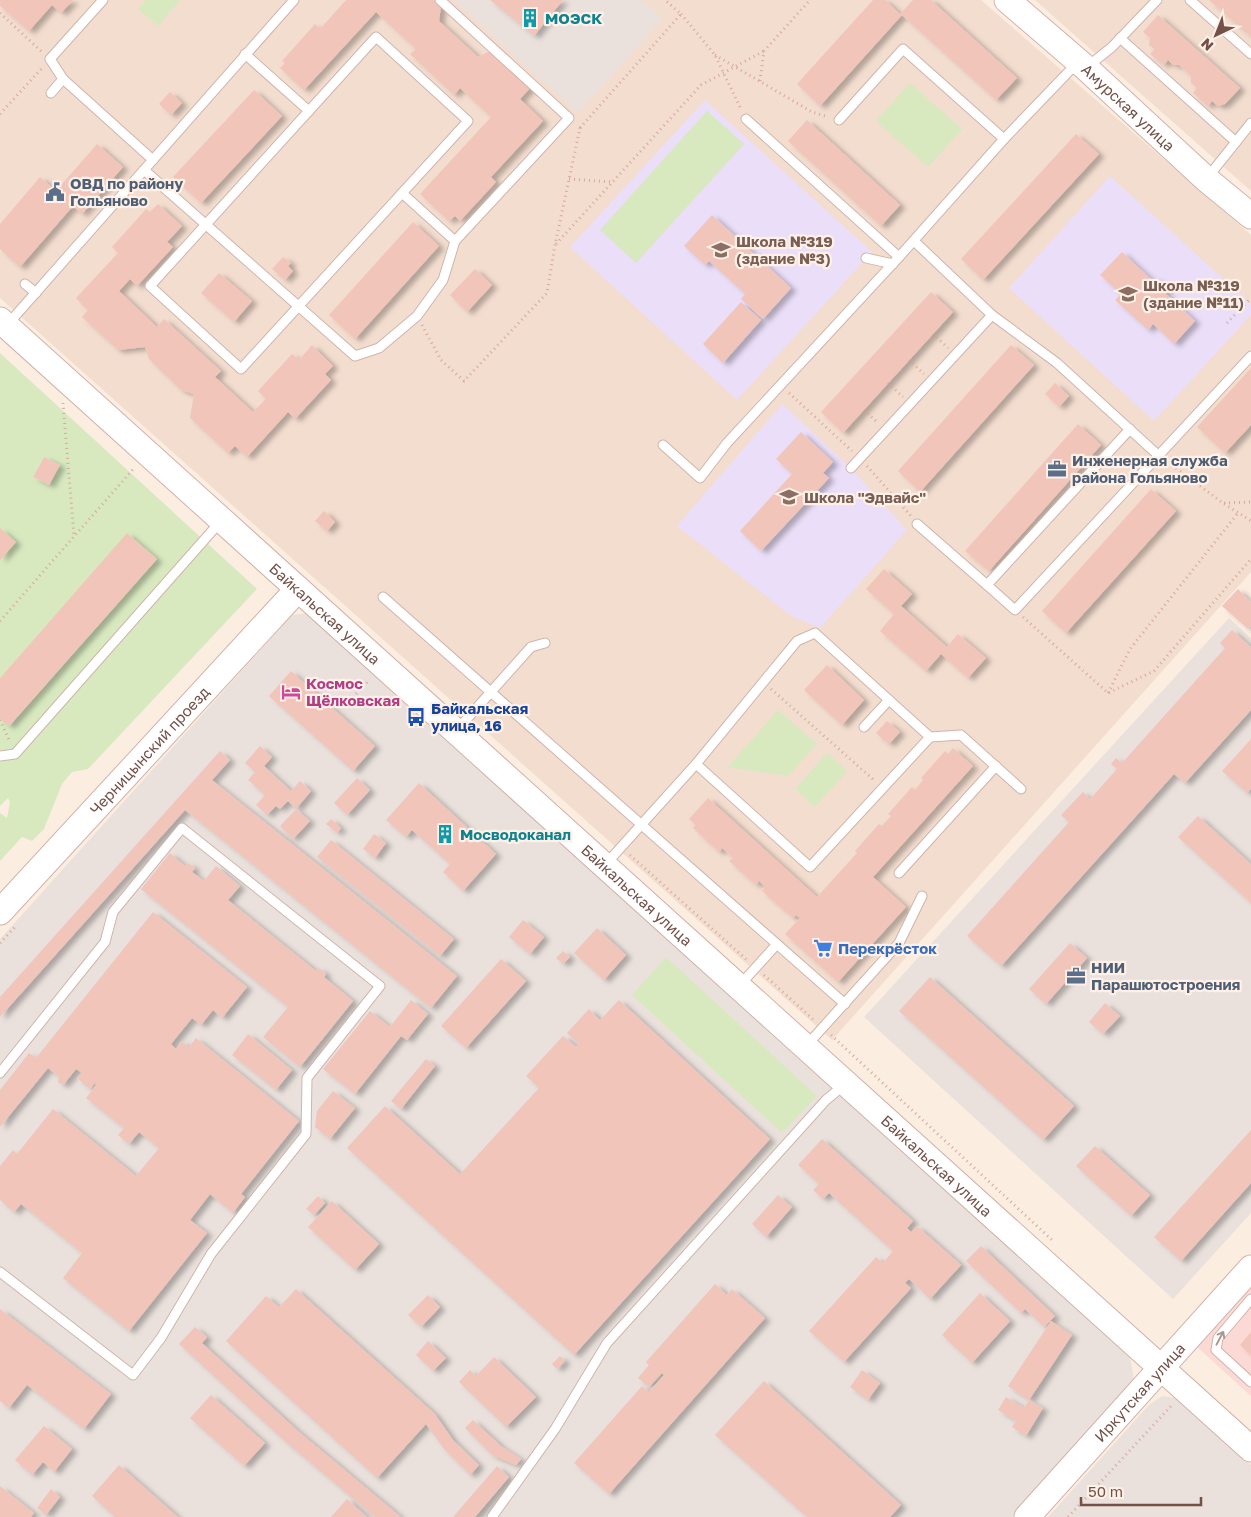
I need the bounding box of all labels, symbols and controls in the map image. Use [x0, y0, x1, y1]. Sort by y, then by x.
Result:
building icon: МОЭСК [519, 7, 541, 29]
place label: МОЭСК [545, 9, 602, 27]
north arrow [1191, 10, 1241, 60]
text: N [1197, 35, 1216, 55]
street label: Амурская улица [1078, 60, 1179, 155]
place label: ОВД по району Гольяново [70, 174, 183, 209]
public building icon: ОВД по району Гольяново [44, 181, 66, 203]
place label: Школа №319 (здание №3) [736, 232, 833, 267]
school or university icon: Школа №319 (здание №3) [710, 239, 732, 261]
place label: Школа №319 (здание №11) [1143, 276, 1244, 311]
school or university icon: Школа №319 (здание №11) [1117, 283, 1139, 305]
place label: Инженерная служба района Гольяново [1072, 451, 1228, 486]
office icon: Инженерная служба района Гольяново [1046, 458, 1068, 480]
school or university icon: Школа "Эдвайс" [778, 486, 800, 508]
place label: Школа "Эдвайс" [804, 488, 926, 506]
street label: Байкальская улица [266, 559, 384, 668]
place label: Космос Щёлковская [306, 674, 400, 709]
hotel icon: Космос Щёлковская [280, 681, 302, 703]
street label: Черницынский проезд [86, 683, 213, 818]
place label: Байкальская улица, 16 [431, 699, 529, 734]
bus stop icon: Байкальская улица, 16 [405, 706, 427, 728]
building icon: Мосводоканал [434, 823, 456, 845]
place label: Мосводоканал [460, 825, 571, 843]
street label: Байкальская улица [578, 840, 696, 949]
supermarket icon: Перекрёсток [812, 937, 834, 959]
place label: Перекрёсток [838, 939, 937, 957]
place label: НИИ Парашютостроения [1091, 958, 1241, 993]
office icon: НИИ Парашютостроения [1065, 965, 1087, 987]
street label: Байкальская улица [878, 1111, 996, 1220]
one-way arrow [1215, 1331, 1225, 1346]
street label: Иркутская улица [1090, 1339, 1188, 1445]
scale bar [1081, 1474, 1201, 1506]
text: 50 m [1088, 1482, 1123, 1500]

